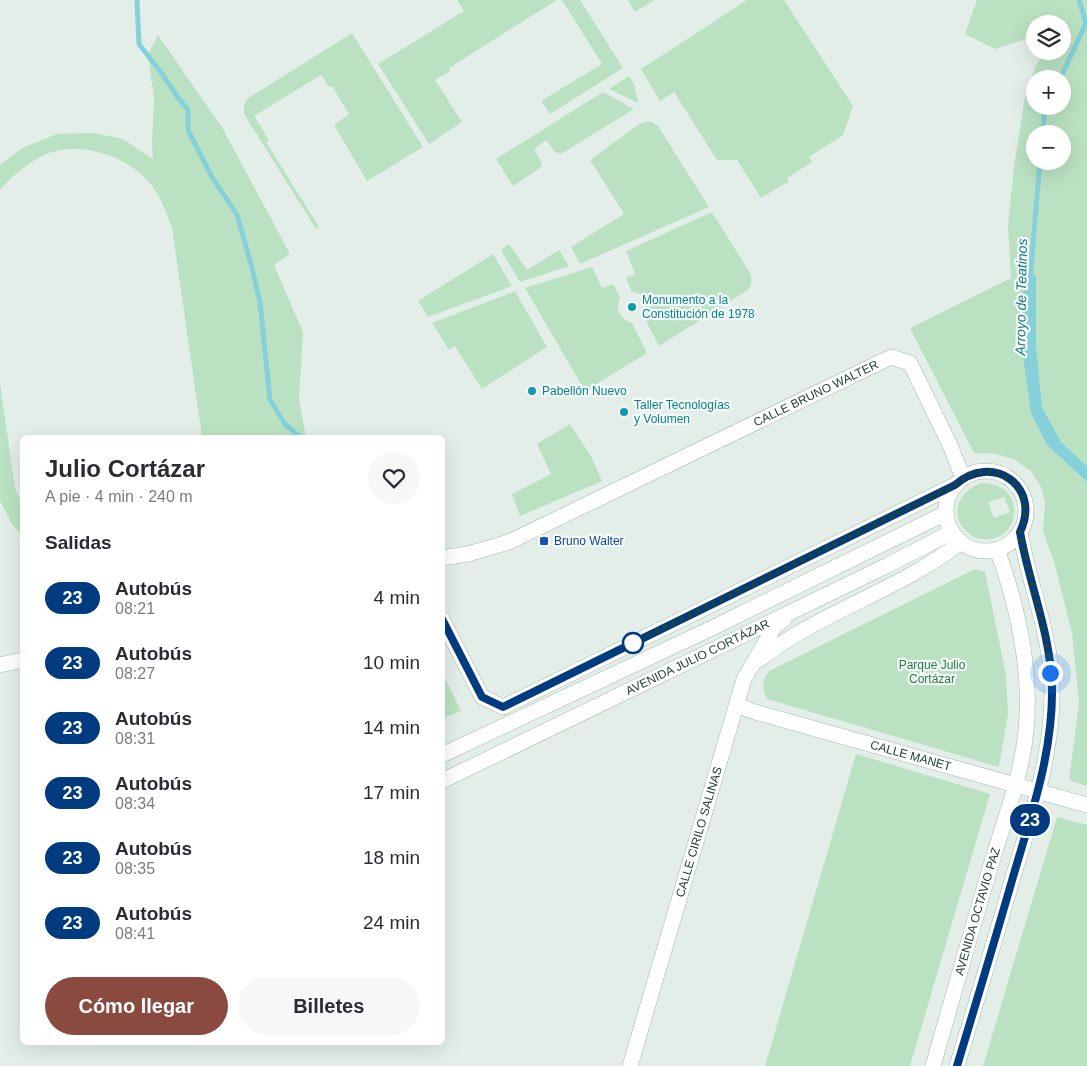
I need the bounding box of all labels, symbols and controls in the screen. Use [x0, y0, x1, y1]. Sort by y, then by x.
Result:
map controls [1026, 15, 1071, 170]
button: layers [1026, 15, 1071, 60]
button: + [1026, 70, 1071, 115]
button: − [1026, 125, 1071, 170]
water label: Arroyo de Teatinos [1012, 238, 1030, 357]
place label: Monumento a la Constitución de 1978 [642, 293, 755, 321]
marker: Monumento a la Constitución de 1978 [626, 301, 638, 313]
street label: CALLE BRUNO WALTER [751, 357, 881, 430]
place label: Pabellón Nuevo [542, 384, 627, 398]
marker: Pabellón Nuevo [526, 385, 538, 397]
place label: Taller Tecnologías y Volumen [634, 398, 730, 426]
marker: Taller Tecnologías y Volumen [618, 406, 630, 418]
button: heart [368, 452, 420, 504]
text: Julio Cortázar [45, 455, 205, 482]
text: A pie · 4 min · 240 m [45, 488, 193, 505]
text: Salidas [45, 532, 112, 553]
place label: Bruno Walter [554, 534, 624, 548]
marker: Bruno Walter [538, 535, 550, 547]
text: Autobús [115, 578, 192, 599]
text: 4 min [374, 587, 420, 608]
text: 23 [62, 588, 83, 608]
text: 08:21 [115, 600, 155, 617]
street label: AVENIDA JULIO CORTÁZAR [624, 616, 772, 698]
unlabelled marker [622, 632, 644, 654]
text: Autobús [115, 643, 192, 664]
text: 10 min [363, 652, 420, 673]
text: 23 [62, 653, 83, 673]
park label: Parque Julio Cortázar [899, 658, 966, 686]
your location [1038, 661, 1063, 686]
text: 08:27 [115, 665, 155, 682]
text: Autobús [115, 708, 192, 729]
text: 14 min [363, 717, 420, 738]
text: 23 [62, 718, 83, 738]
text: 08:31 [115, 730, 155, 747]
street label: CALLE MANET [869, 738, 953, 774]
street label: CALLE CIRILO SALINAS [673, 765, 725, 899]
text: Autobús [115, 773, 192, 794]
text: 17 min [363, 782, 420, 803]
text: 23 [62, 783, 83, 803]
text: 08:34 [115, 795, 155, 812]
line badge: 23 [1008, 804, 1052, 836]
text: 23 [1020, 810, 1040, 830]
text: Autobús [115, 838, 192, 859]
street label: AVENIDA OCTAVIO PAZ [952, 846, 1003, 977]
text: 18 min [363, 847, 420, 868]
text: 23 [62, 848, 83, 868]
text: 08:35 [115, 860, 155, 877]
text: Autobús [115, 903, 192, 924]
text: 24 min [363, 912, 420, 933]
text: 23 [62, 913, 83, 933]
text: 08:41 [115, 925, 155, 942]
button: Cómo llegar [45, 977, 228, 1035]
button: Billetes [238, 977, 420, 1035]

